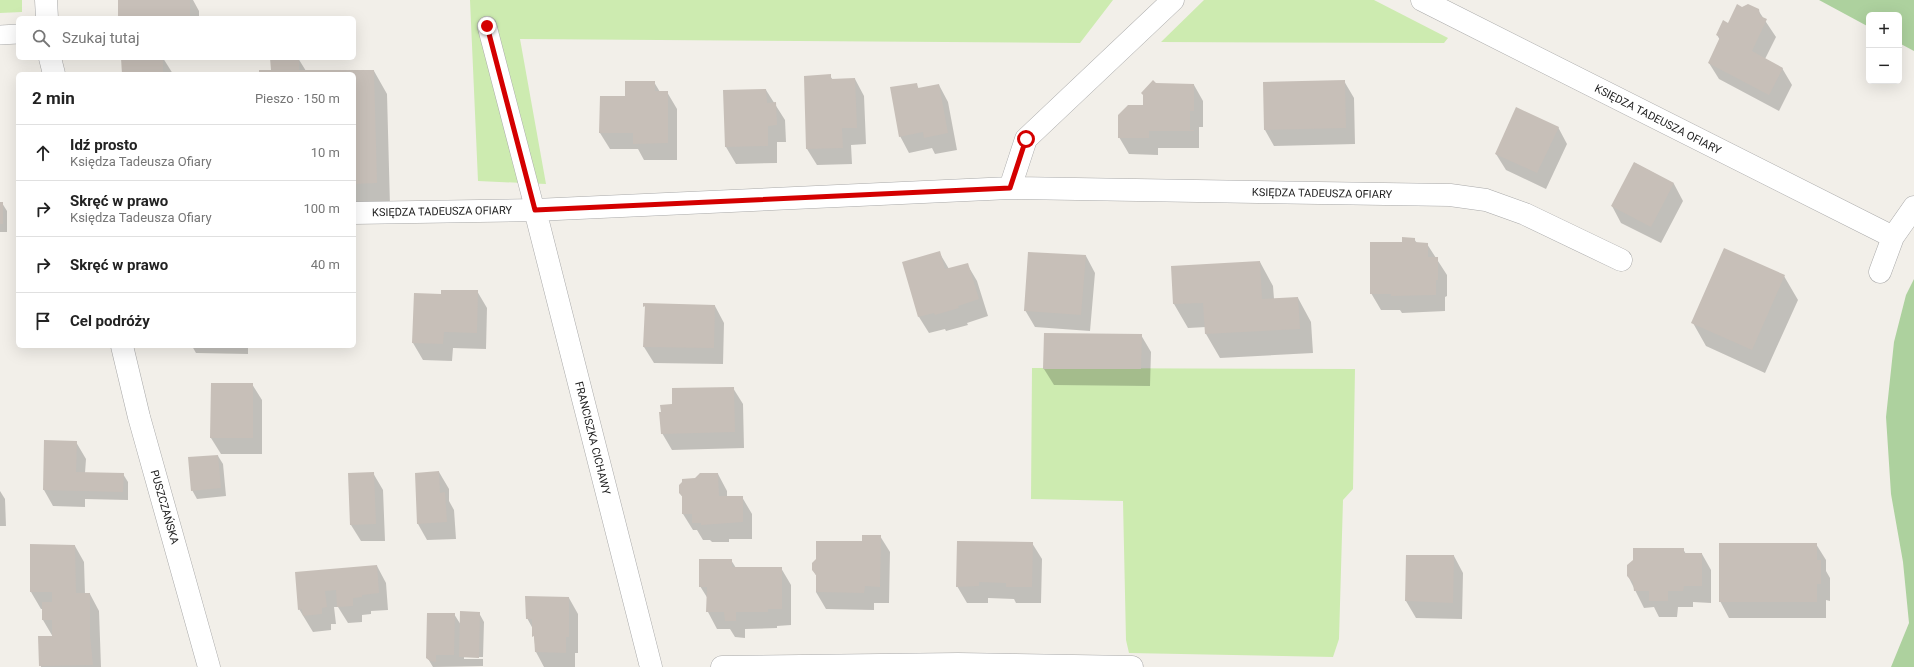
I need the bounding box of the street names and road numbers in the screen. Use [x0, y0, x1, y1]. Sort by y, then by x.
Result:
street label: KSIĘDZA TADEUSZA OFIARY [1592, 82, 1724, 157]
street label: KSIĘDZA TADEUSZA OFIARY [1252, 186, 1393, 201]
street label: KSIĘDZA TADEUSZA OFIARY [372, 204, 513, 219]
street label: FRANCISZKA CICHAWY [572, 380, 613, 497]
street label: PUSZCZAŃSKA [148, 469, 182, 546]

